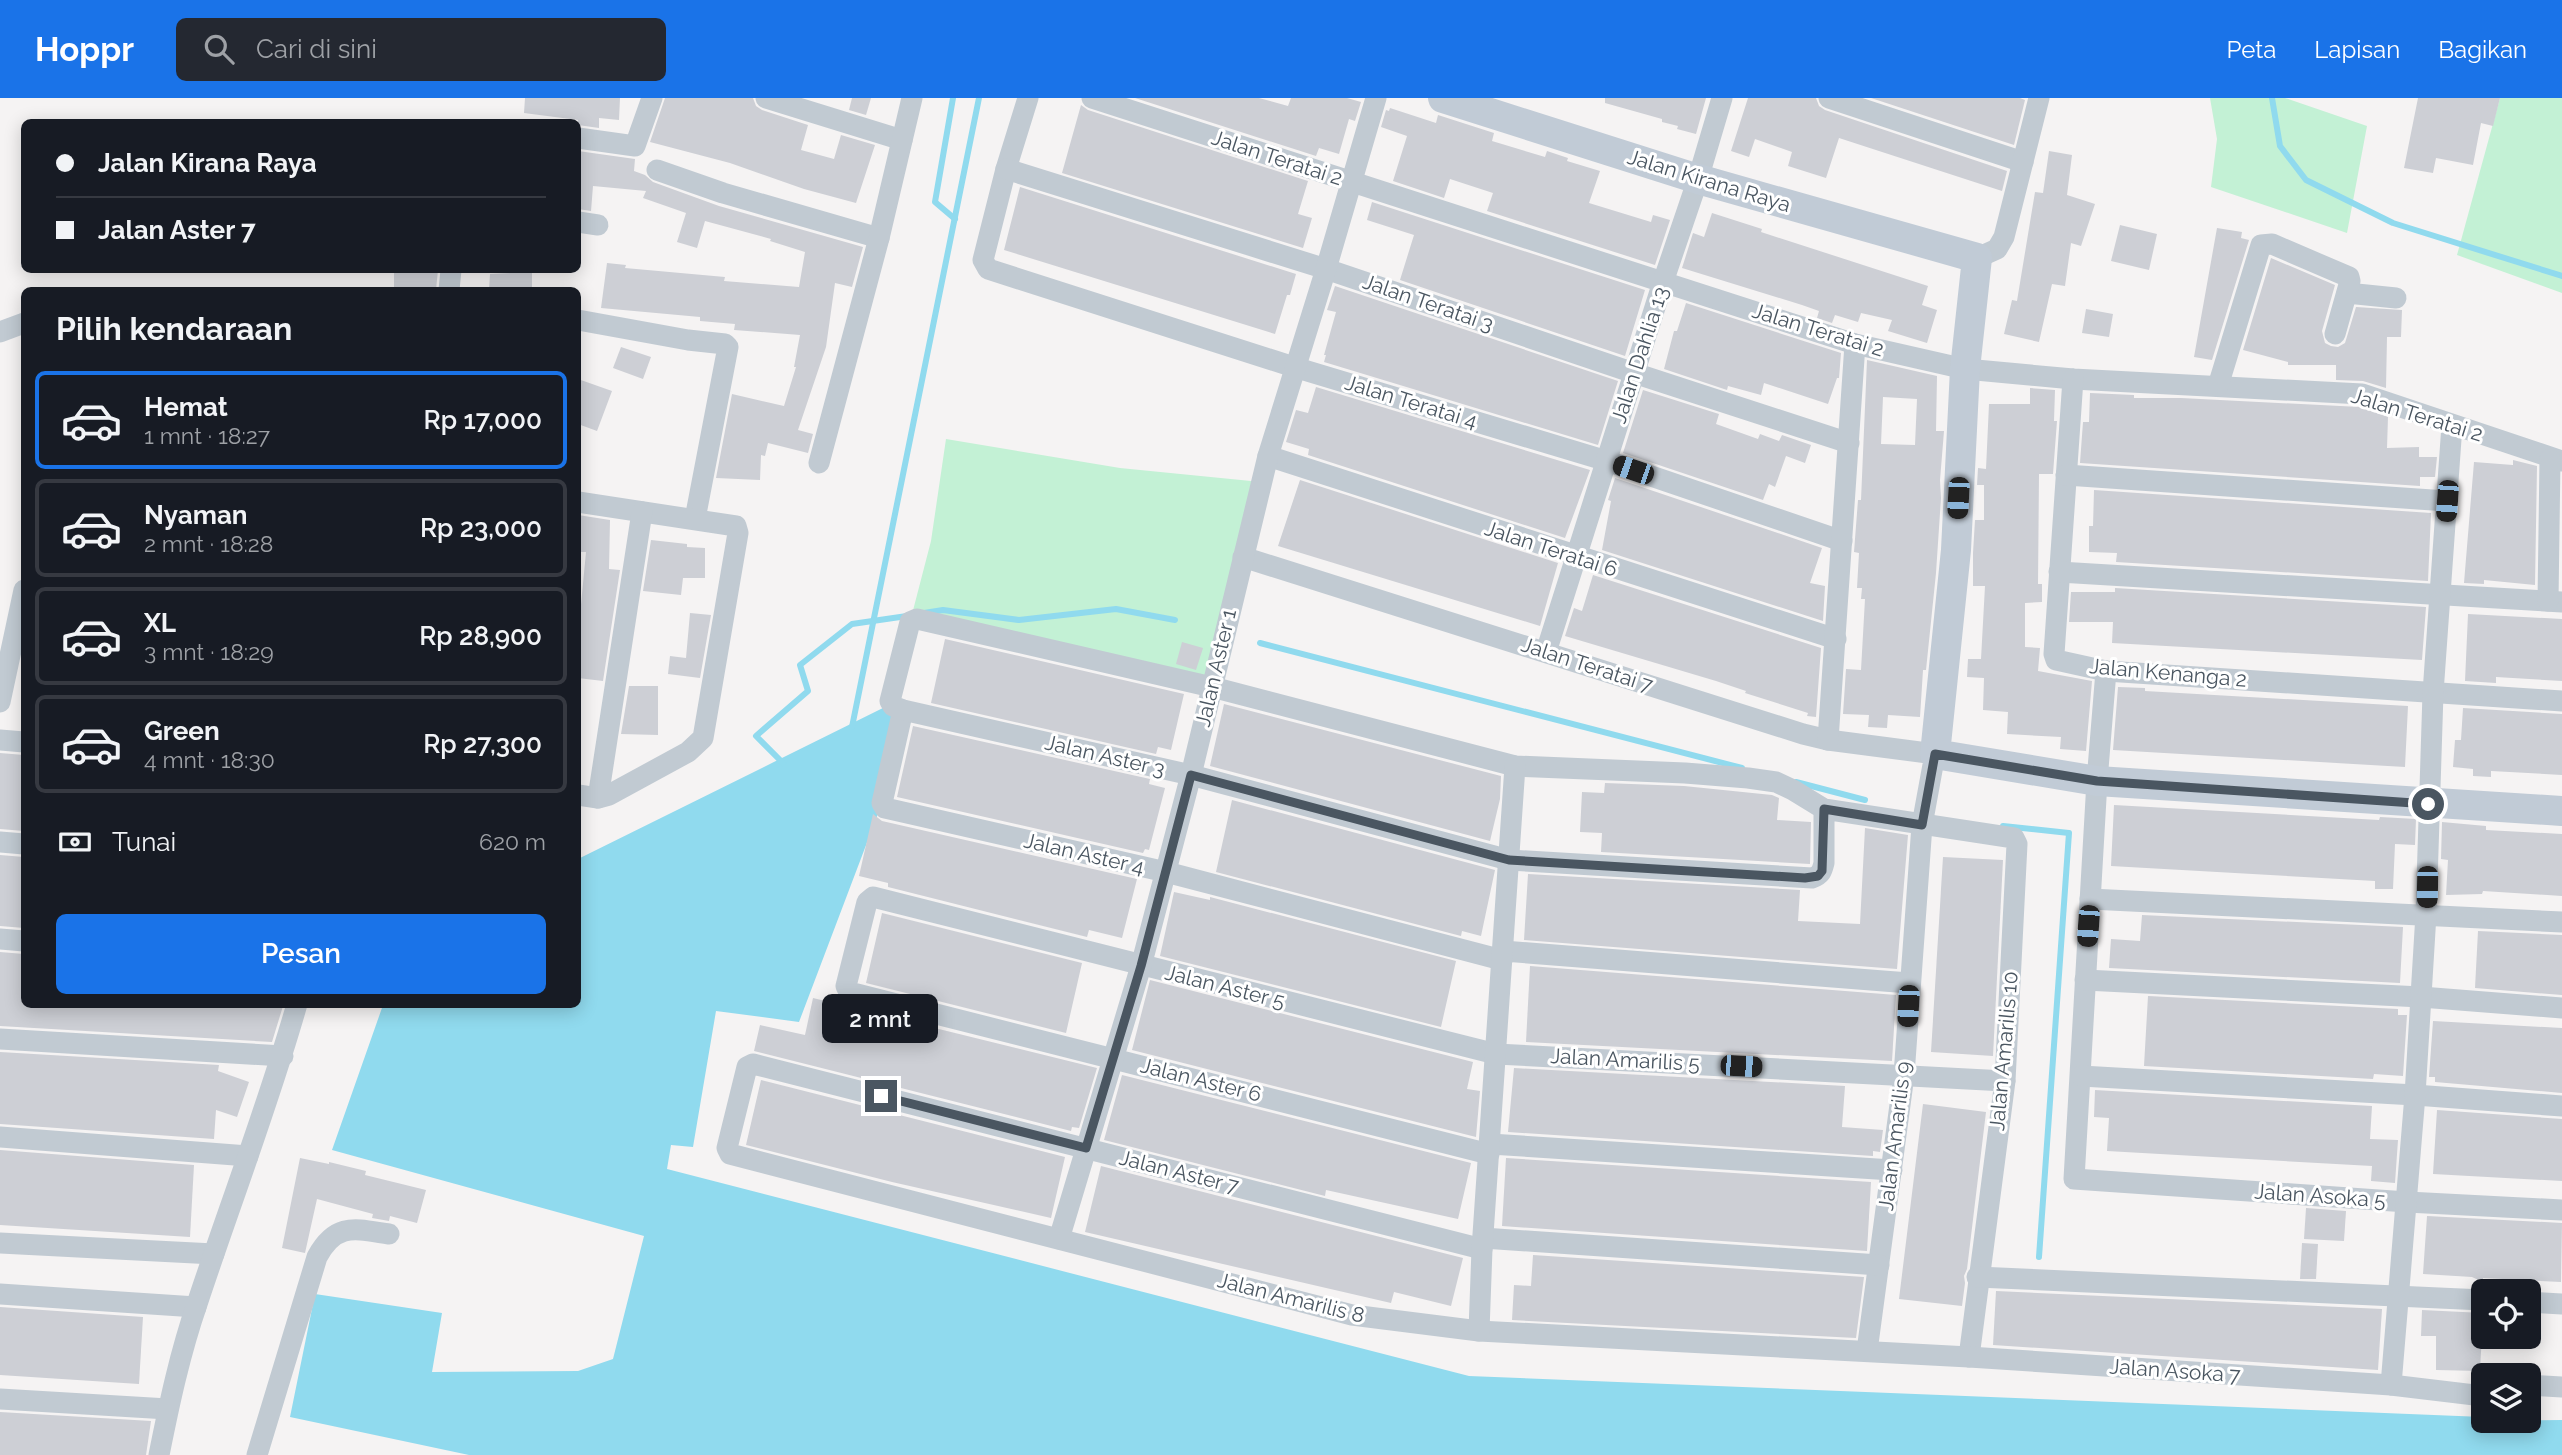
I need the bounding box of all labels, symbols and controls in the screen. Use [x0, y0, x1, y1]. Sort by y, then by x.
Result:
search box [176, 18, 666, 81]
text: Hoppr [35, 30, 134, 69]
icon: search [200, 30, 238, 68]
text: Cari di sini [256, 34, 377, 64]
text: Peta [2227, 35, 2276, 64]
text: Lapisan [2314, 35, 2400, 64]
text: Bagikan [2438, 35, 2527, 64]
street label: Jalan Teratai 2 [1208, 125, 1346, 190]
street label: Jalan Kirana Raya [1625, 144, 1794, 217]
text: Jalan Kirana Raya [98, 148, 317, 178]
text: Jalan Aster 7 [98, 215, 256, 245]
street label: Jalan Teratai 3 [1360, 268, 1497, 337]
street label: Jalan Dahlia 13 [1606, 283, 1673, 426]
street label: Jalan Teratai 2 [1749, 298, 1887, 361]
text: Pilih kendaraan [56, 310, 292, 347]
street label: Jalan Teratai 4 [1342, 370, 1480, 433]
street label: Jalan Teratai 2 [2348, 383, 2486, 446]
icon: car [60, 389, 123, 452]
text: Hemat [144, 392, 228, 422]
text: Rp 17,000 [424, 405, 542, 435]
text: 1 mnt · 18:27 [144, 422, 270, 449]
car [1610, 453, 1657, 487]
car [1947, 476, 1970, 520]
car [2436, 479, 2459, 523]
icon: car [60, 497, 123, 560]
text: Nyaman [144, 500, 248, 530]
text: Rp 23,000 [420, 513, 542, 543]
street label: Jalan Teratai 6 [1482, 515, 1621, 582]
text: 2 mnt · 18:28 [144, 530, 274, 557]
icon: car [60, 605, 123, 668]
street label: Jalan Aster 1 [1190, 607, 1241, 729]
text: XL [144, 608, 176, 638]
text: Rp 28,900 [419, 621, 542, 651]
street label: Jalan Teratai 7 [1518, 632, 1657, 698]
text: 3 mnt · 18:29 [144, 638, 274, 665]
street label: Jalan Kenanga 2 [2088, 653, 2248, 692]
icon: car [60, 713, 123, 776]
text: Green [144, 716, 220, 746]
text: Rp 27,300 [423, 729, 542, 759]
street label: Jalan Aster 3 [1043, 730, 1168, 781]
text: 4 mnt · 18:30 [144, 746, 275, 773]
route start [2412, 788, 2444, 820]
icon: cash [56, 823, 94, 861]
text: Tunai [112, 827, 176, 857]
text: 620 m [479, 828, 546, 855]
street label: Jalan Aster 4 [1022, 828, 1147, 879]
car [2417, 866, 2438, 908]
car [2077, 904, 2100, 948]
button: Pesan [56, 914, 546, 994]
street label: Jalan Aster 5 [1163, 960, 1288, 1013]
street label: Jalan Amarilis 10 [1984, 970, 2023, 1132]
car [1897, 984, 1920, 1028]
callout: 2 mnt [823, 995, 939, 1044]
text: 2 mnt [849, 1005, 911, 1032]
street label: Jalan Amarilis 5 [1550, 1043, 1700, 1076]
street label: Jalan Aster 6 [1138, 1052, 1264, 1107]
car [1720, 1054, 1763, 1078]
street label: Jalan Amarilis 9 [1873, 1060, 1916, 1212]
route end [865, 1080, 897, 1112]
street label: Jalan Aster 7 [1117, 1145, 1242, 1199]
street label: Jalan Asoka 5 [2254, 1178, 2386, 1213]
street label: Jalan Amarilis 8 [1215, 1267, 1367, 1328]
map controls [2471, 1279, 2541, 1433]
button: locate [2471, 1279, 2541, 1349]
street label: Jalan Asoka 7 [2109, 1353, 2242, 1388]
button: layers [2471, 1363, 2541, 1433]

